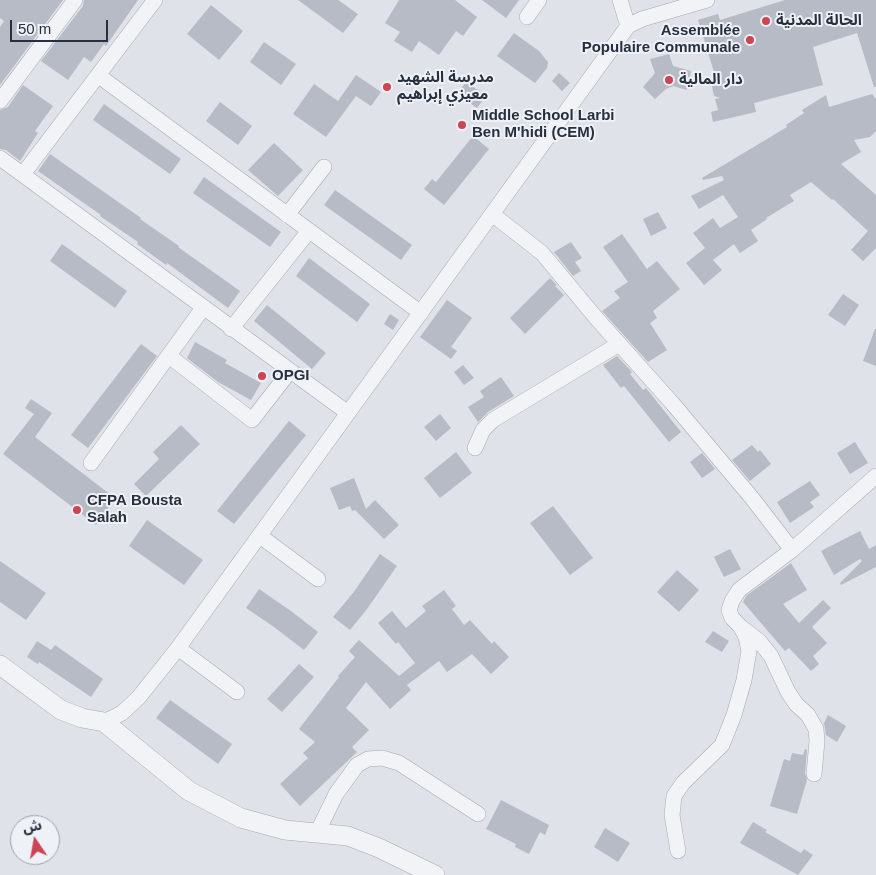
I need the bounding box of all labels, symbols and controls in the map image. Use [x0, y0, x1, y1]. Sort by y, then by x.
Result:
scale bar [12, 10, 110, 42]
place label: الحالة المدنية [776, 12, 862, 30]
marker: الحالة المدنية [760, 15, 772, 27]
text: 50 m [18, 20, 51, 37]
place label: Assemblée Populaire Communale [582, 22, 740, 57]
marker: Assemblée Populaire Communale [744, 34, 756, 46]
place label: مدرسة الشهيد معيزي إبراهيم [397, 69, 494, 104]
place label: دار المالية [679, 71, 743, 89]
marker: دار المالية [663, 74, 675, 86]
marker: مدرسة الشهيد معيزي إبراهيم [381, 81, 393, 93]
place label: Middle School Larbi Ben M'hidi (CEM) [472, 107, 615, 142]
marker: Middle School Larbi Ben M'hidi (CEM) [456, 119, 468, 131]
place label: OPGI [272, 367, 310, 385]
marker: OPGI [256, 370, 268, 382]
place label: CFPA Bousta Salah [87, 492, 182, 527]
marker: CFPA Bousta Salah [71, 504, 83, 516]
north arrow [10, 815, 60, 865]
text: ش [21, 816, 43, 836]

